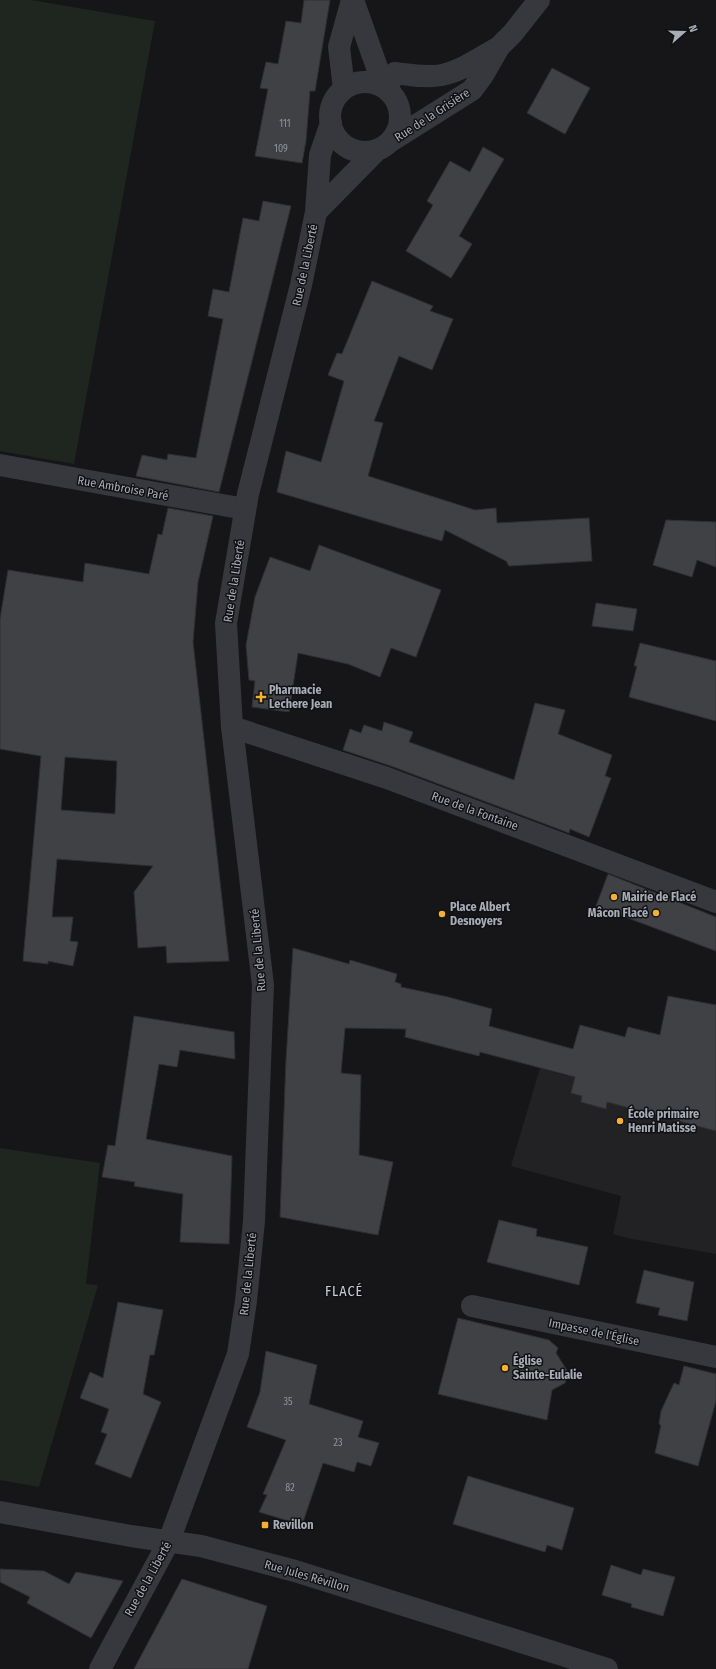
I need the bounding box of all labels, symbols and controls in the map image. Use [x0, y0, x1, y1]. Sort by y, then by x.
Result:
north arrow [664, 12, 704, 52]
text: N [686, 23, 700, 34]
street label: Rue de la Grisière [392, 86, 472, 144]
house number: 111 [279, 118, 291, 130]
house number: 109 [274, 143, 288, 155]
street label: Rue de la Liberté [290, 223, 320, 307]
street label: Rue Ambroise Paré [77, 473, 170, 503]
street label: Rue de la Liberté [221, 539, 247, 623]
place label: Pharmacie Lechere Jean [269, 683, 332, 711]
marker: Pharmacie Lechere Jean [256, 692, 266, 702]
street label: Rue de la Fontaine [430, 789, 520, 833]
place label: Mairie de Flacé [622, 890, 696, 904]
marker: Mairie de Flacé [609, 892, 619, 902]
place label: Place Albert Desnoyers [450, 900, 511, 928]
place label: Mâcon Flacé [588, 906, 648, 920]
street label: Rue de la Liberté [247, 908, 269, 992]
marker: Mâcon Flacé [651, 908, 661, 918]
marker: Place Albert Desnoyers [437, 909, 447, 919]
place label: École primaire Henri Matisse [628, 1105, 699, 1135]
marker: École primaire Henri Matisse [615, 1116, 625, 1126]
street label: Rue de la Liberté [237, 1232, 259, 1316]
district label: FLACÉ [325, 1282, 363, 1300]
street label: Impasse de l'Église [547, 1315, 641, 1348]
place label: Église Sainte-Eulalie [513, 1352, 582, 1382]
marker: Église Sainte-Eulalie [500, 1363, 510, 1373]
house number: 35 [283, 1396, 293, 1408]
house number: 23 [334, 1437, 343, 1449]
house number: 82 [285, 1482, 295, 1494]
place label: Revillon [273, 1518, 314, 1532]
marker: Revillon [260, 1520, 270, 1530]
street label: Rue de la Liberté [122, 1539, 174, 1619]
street label: Rue Jules Révillon [263, 1557, 351, 1595]

